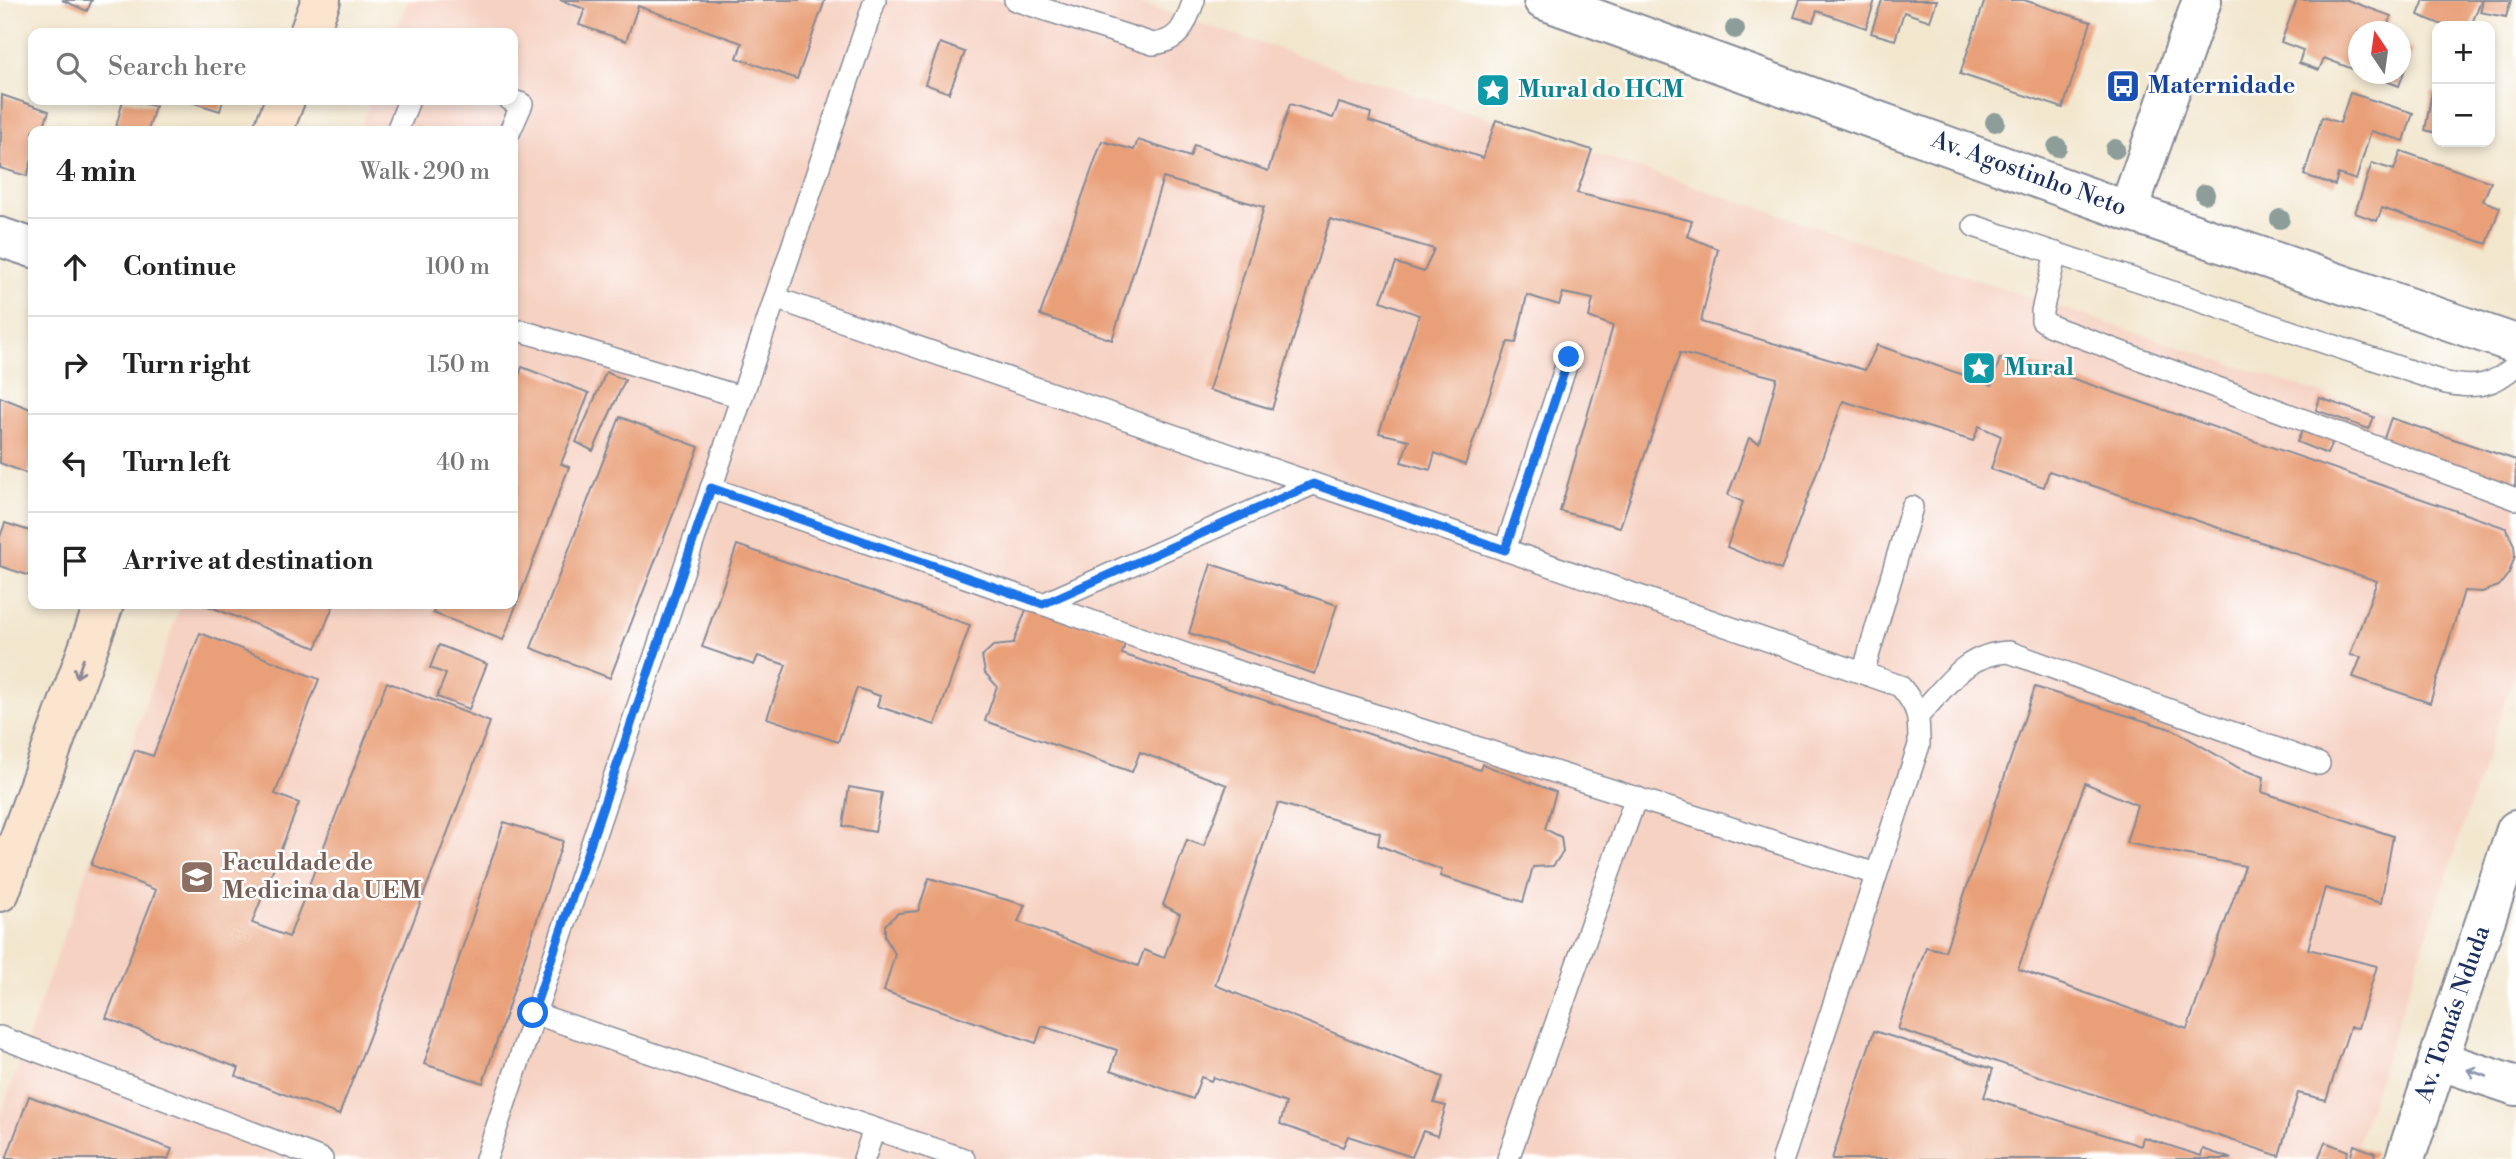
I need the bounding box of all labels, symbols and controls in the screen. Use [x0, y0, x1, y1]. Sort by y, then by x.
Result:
north arrow [2348, 21, 2411, 84]
map controls [2432, 21, 2495, 147]
button: + [2432, 21, 2495, 84]
search box [28, 28, 518, 105]
icon: search [52, 48, 90, 86]
text: Search here [108, 51, 247, 83]
bus stop icon: Maternidade [2104, 67, 2142, 105]
place icon: Mural do HCM [1474, 71, 1512, 109]
place label: Maternidade [2148, 71, 2295, 101]
place label: Mural do HCM [1518, 75, 1684, 105]
button: − [2432, 84, 2495, 147]
street label: Av. Agostinho Neto [1926, 124, 2131, 223]
text: 4 min [56, 153, 136, 191]
text: Walk · 290 m [360, 158, 490, 186]
icon: ahead [56, 248, 94, 286]
text: Continue [123, 251, 236, 283]
text: 100 m [425, 253, 490, 281]
route end [1553, 341, 1584, 372]
icon: right [56, 346, 94, 384]
text: Turn right [123, 349, 251, 381]
place icon: Mural [1960, 349, 1998, 387]
text: 150 m [427, 351, 490, 379]
place label: Mural [2004, 353, 2074, 383]
icon: left [56, 444, 94, 482]
text: Turn left [123, 447, 231, 479]
text: 40 m [436, 449, 490, 477]
icon: arrive [56, 542, 94, 580]
text: Arrive at destination [123, 545, 373, 577]
one-way arrow [73, 657, 86, 678]
place label: Faculdade de Medicina da UEM [222, 848, 421, 906]
school or university icon: Faculdade de Medicina da UEM [178, 858, 216, 896]
street label: Av. Tomás Nduda [2408, 921, 2497, 1107]
route start [517, 997, 548, 1028]
one-way arrow [2466, 1066, 2488, 1078]

